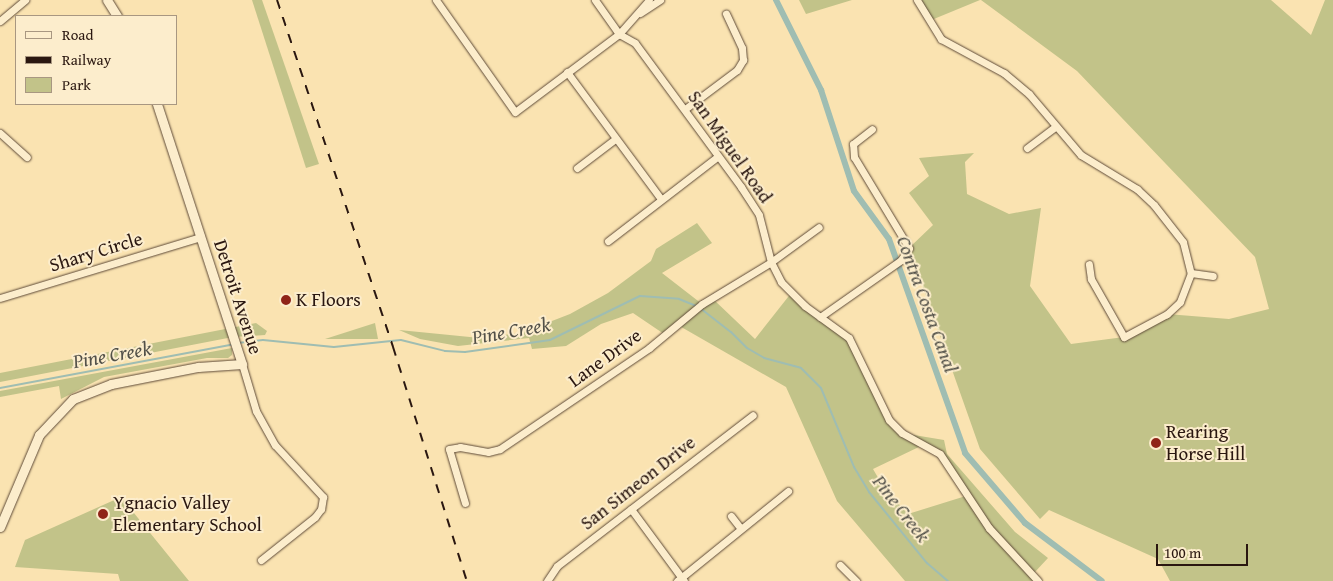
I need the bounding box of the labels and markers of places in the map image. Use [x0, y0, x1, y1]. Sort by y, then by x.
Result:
place label: K Floors [296, 289, 361, 311]
marker: K Floors [280, 294, 292, 306]
place label: Rearing Horse Hill [1166, 421, 1245, 465]
marker: Rearing Horse Hill [1150, 437, 1162, 449]
place label: Ygnacio Valley Elementary School [113, 492, 262, 536]
marker: Ygnacio Valley Elementary School [97, 508, 109, 520]

